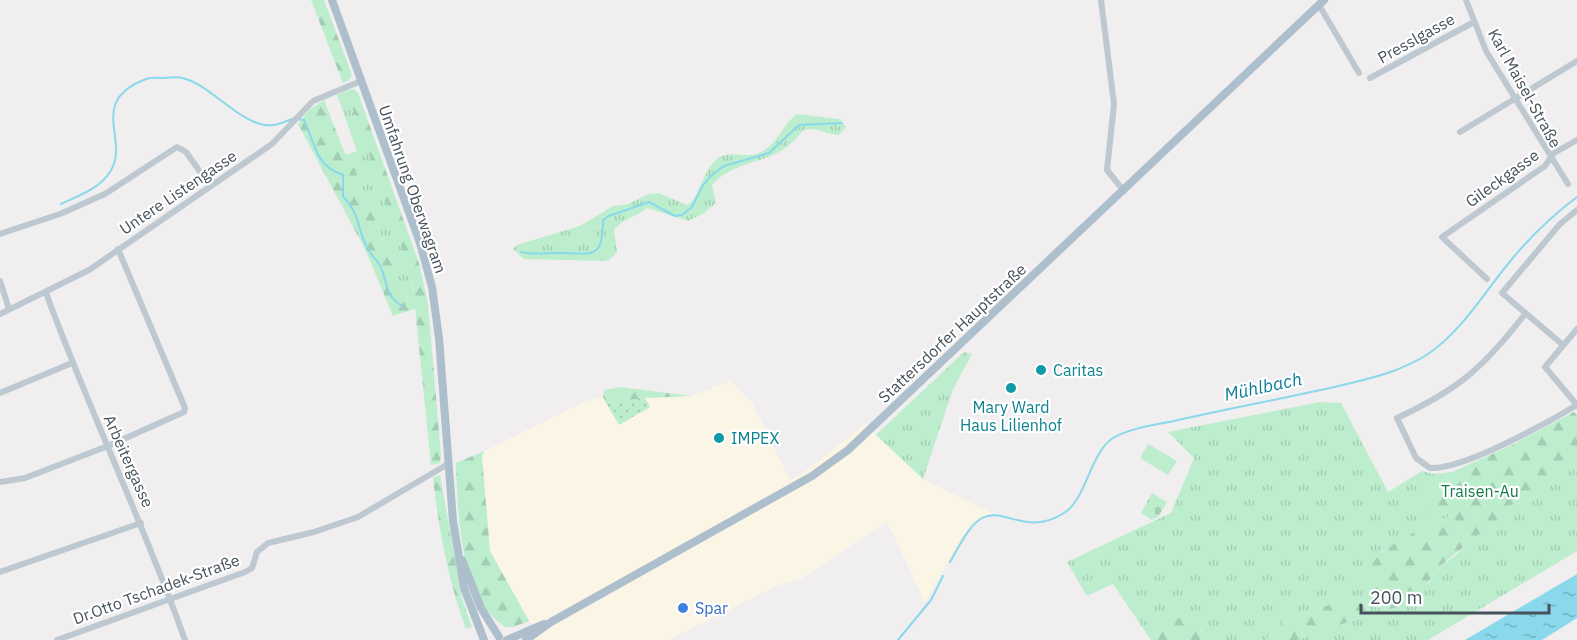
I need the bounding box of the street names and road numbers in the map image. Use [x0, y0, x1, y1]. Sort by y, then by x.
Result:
street label: Presslgasse [1374, 9, 1458, 67]
street label: Karl Maisel-Straße [1484, 25, 1566, 151]
street label: Umfahrung Oberwagram [375, 102, 451, 276]
street label: Untere Listengasse [116, 145, 241, 239]
street label: Gileckgasse [1461, 145, 1543, 211]
street label: Stattersdorfer Hauptstraße [874, 259, 1030, 407]
street label: Arbeitergasse [100, 412, 158, 511]
street label: Dr.Otto Tschadek-Straße [70, 549, 242, 628]

